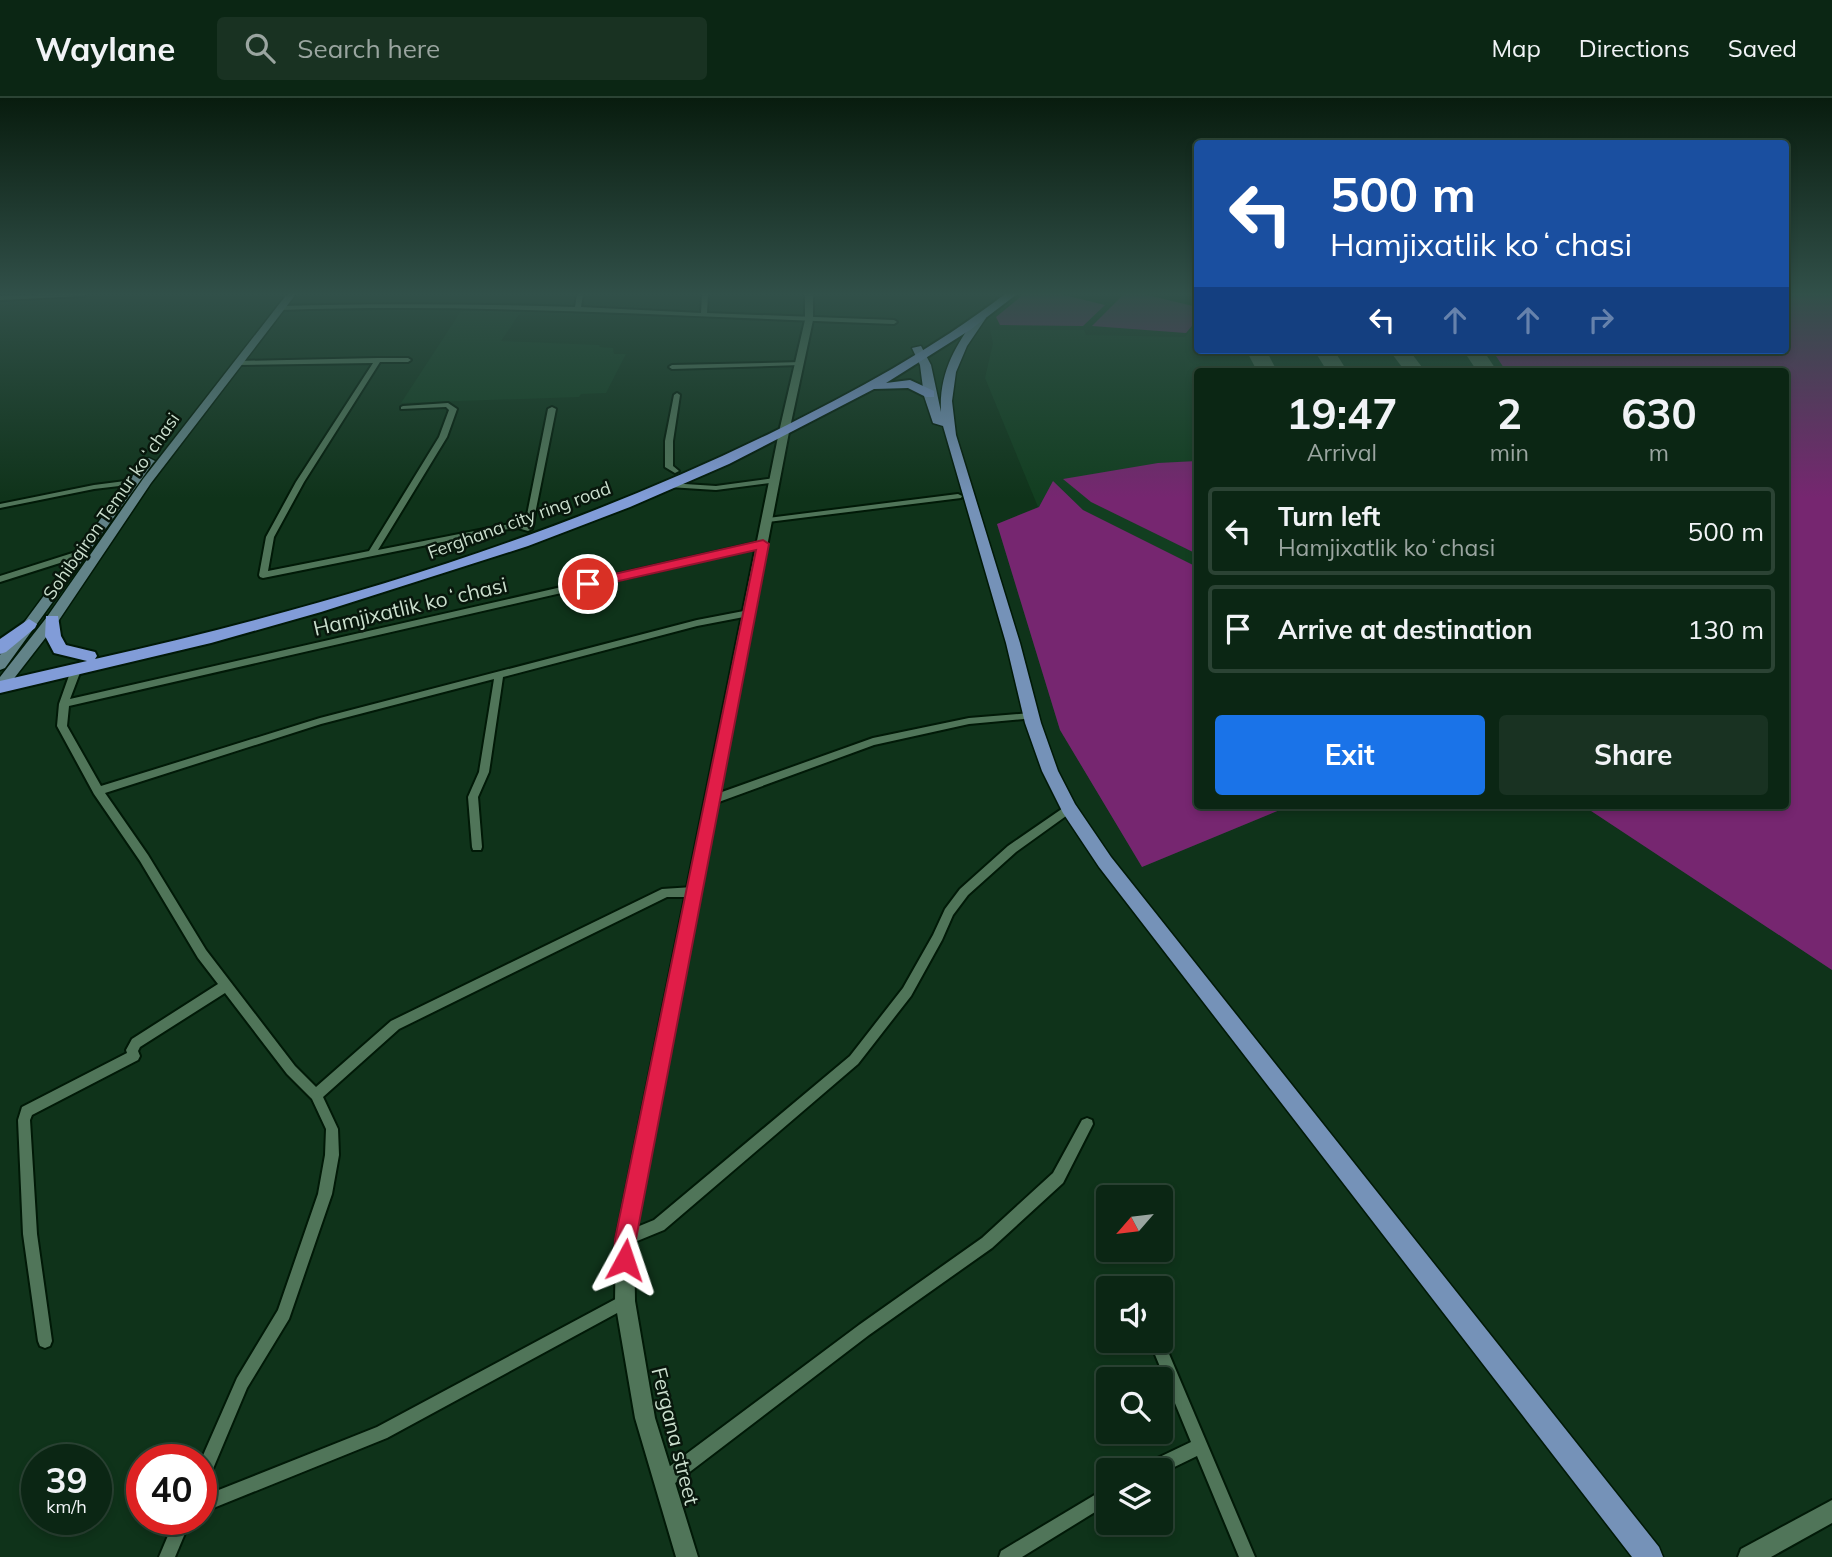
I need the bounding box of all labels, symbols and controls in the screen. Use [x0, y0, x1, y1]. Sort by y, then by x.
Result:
search box [217, 17, 707, 80]
text: Waylane [35, 28, 175, 69]
icon: search [241, 29, 279, 67]
text: Search here [297, 32, 440, 65]
text: Map [1491, 33, 1541, 63]
text: Directions [1579, 33, 1690, 63]
text: Saved [1728, 33, 1797, 63]
text: 500 m [1330, 163, 1476, 224]
icon: left [1215, 168, 1306, 259]
text: Hamjixatlik koʻchasi [1330, 224, 1632, 264]
icon: left [1363, 301, 1401, 339]
icon: ahead [1436, 301, 1474, 339]
icon: ahead [1509, 301, 1547, 339]
icon: right [1582, 301, 1620, 339]
text: 19:47 [1286, 387, 1397, 440]
text: 2 [1497, 387, 1522, 440]
text: 630 [1621, 387, 1697, 440]
street label: Sohibqiron Temur koʻchasi [38, 408, 184, 604]
text: Arrival [1307, 438, 1377, 467]
text: min [1490, 438, 1529, 467]
text: m [1649, 438, 1669, 467]
street label: Ferghana city ring road [424, 476, 614, 564]
text: Turn left [1278, 500, 1380, 533]
icon: left [1219, 512, 1257, 550]
text: 500 m [1688, 515, 1764, 548]
text: Hamjixatlik koʻchasi [1278, 533, 1495, 562]
pin [558, 554, 618, 614]
icon: arrive [569, 565, 607, 603]
street label: Hamjixatlik koʻchasi [310, 571, 510, 641]
icon: arrive [1219, 610, 1257, 648]
text: Arrive at destination [1278, 613, 1533, 646]
text: 130 m [1688, 613, 1764, 646]
button: Exit [1215, 715, 1485, 795]
button: Share [1499, 715, 1768, 795]
north arrow [1096, 1185, 1172, 1262]
map controls [1096, 1185, 1173, 1535]
position arrow [588, 1223, 662, 1297]
button: sound [1096, 1276, 1173, 1353]
street label: Fergana street [646, 1364, 706, 1508]
button: search [1096, 1367, 1173, 1444]
speed limit sign: 40 [126, 1444, 217, 1535]
text: 39 [45, 1458, 88, 1502]
button: layers [1096, 1458, 1173, 1535]
text: km/h [46, 1495, 87, 1518]

